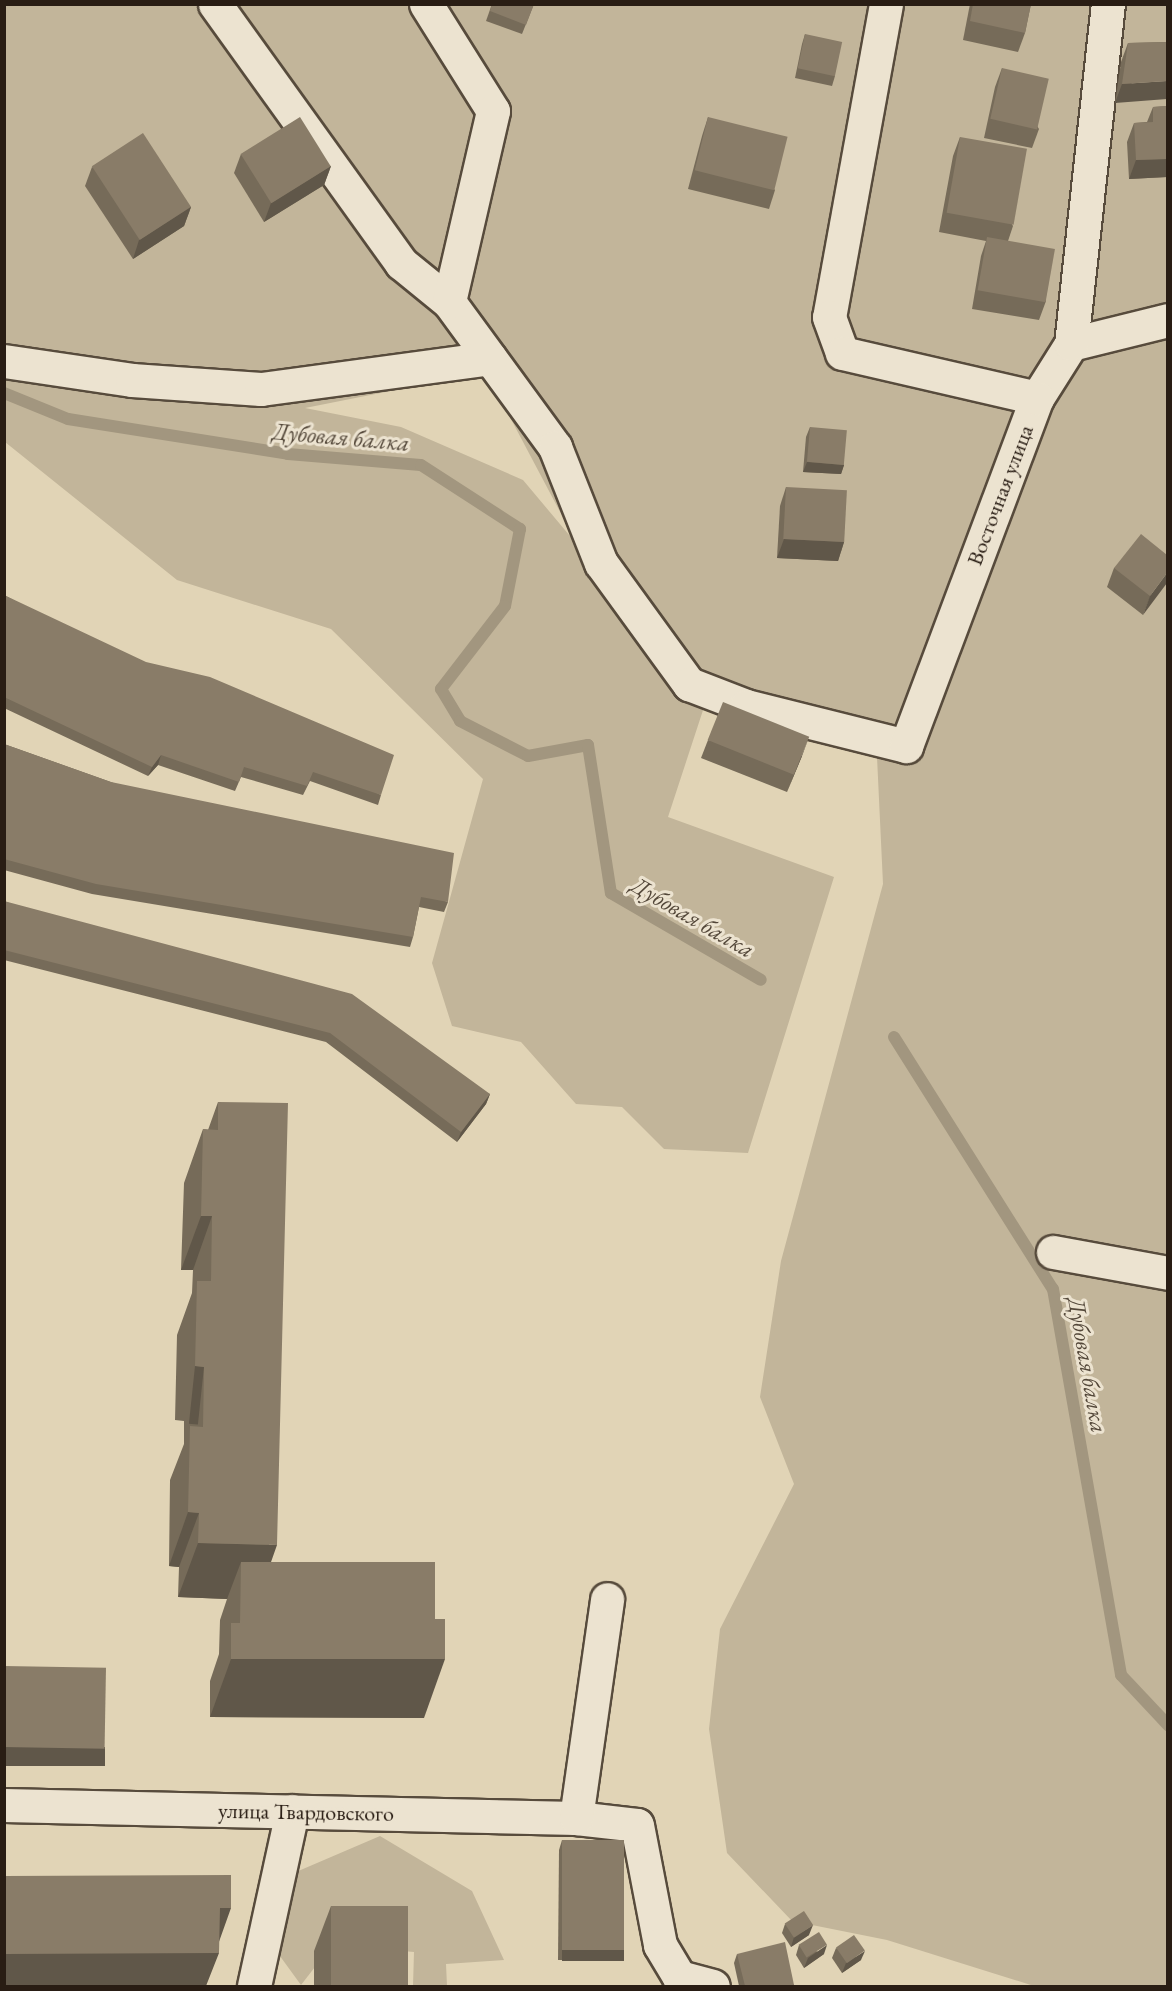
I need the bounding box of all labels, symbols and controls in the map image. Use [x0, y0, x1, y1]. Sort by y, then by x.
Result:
water label: Дубовая балка [271, 417, 411, 457]
street label: Восточная улица [961, 421, 1039, 569]
water label: Дубовая балка [626, 870, 760, 964]
water label: Дубовая балка [1062, 1295, 1114, 1435]
street label: улица Твардовского [218, 1797, 394, 1827]

